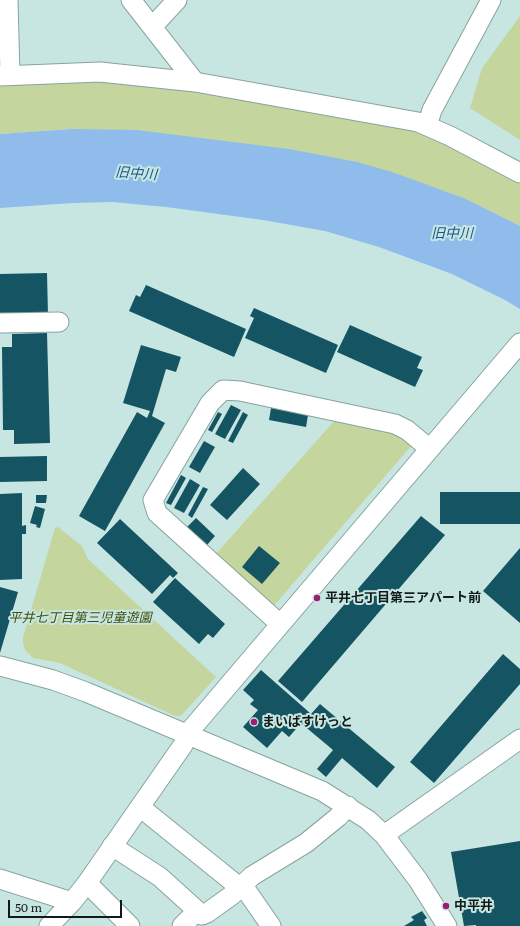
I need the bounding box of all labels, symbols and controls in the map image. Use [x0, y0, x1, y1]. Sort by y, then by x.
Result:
water label: 旧中川 [114, 164, 158, 184]
water label: 旧中川 [431, 226, 473, 242]
place label: 平井七丁目第三アパート前 [325, 590, 481, 606]
marker: 平井七丁目第三アパート前 [312, 593, 322, 603]
park label: 平井七丁目第三児童遊園 [9, 610, 151, 626]
place label: まいばすけっと [262, 714, 353, 730]
marker: まいばすけっと [249, 717, 259, 727]
scale bar [10, 892, 124, 918]
text: 50 m [15, 898, 42, 916]
place label: 中平井 [454, 898, 493, 914]
marker: 中平井 [441, 901, 451, 911]

